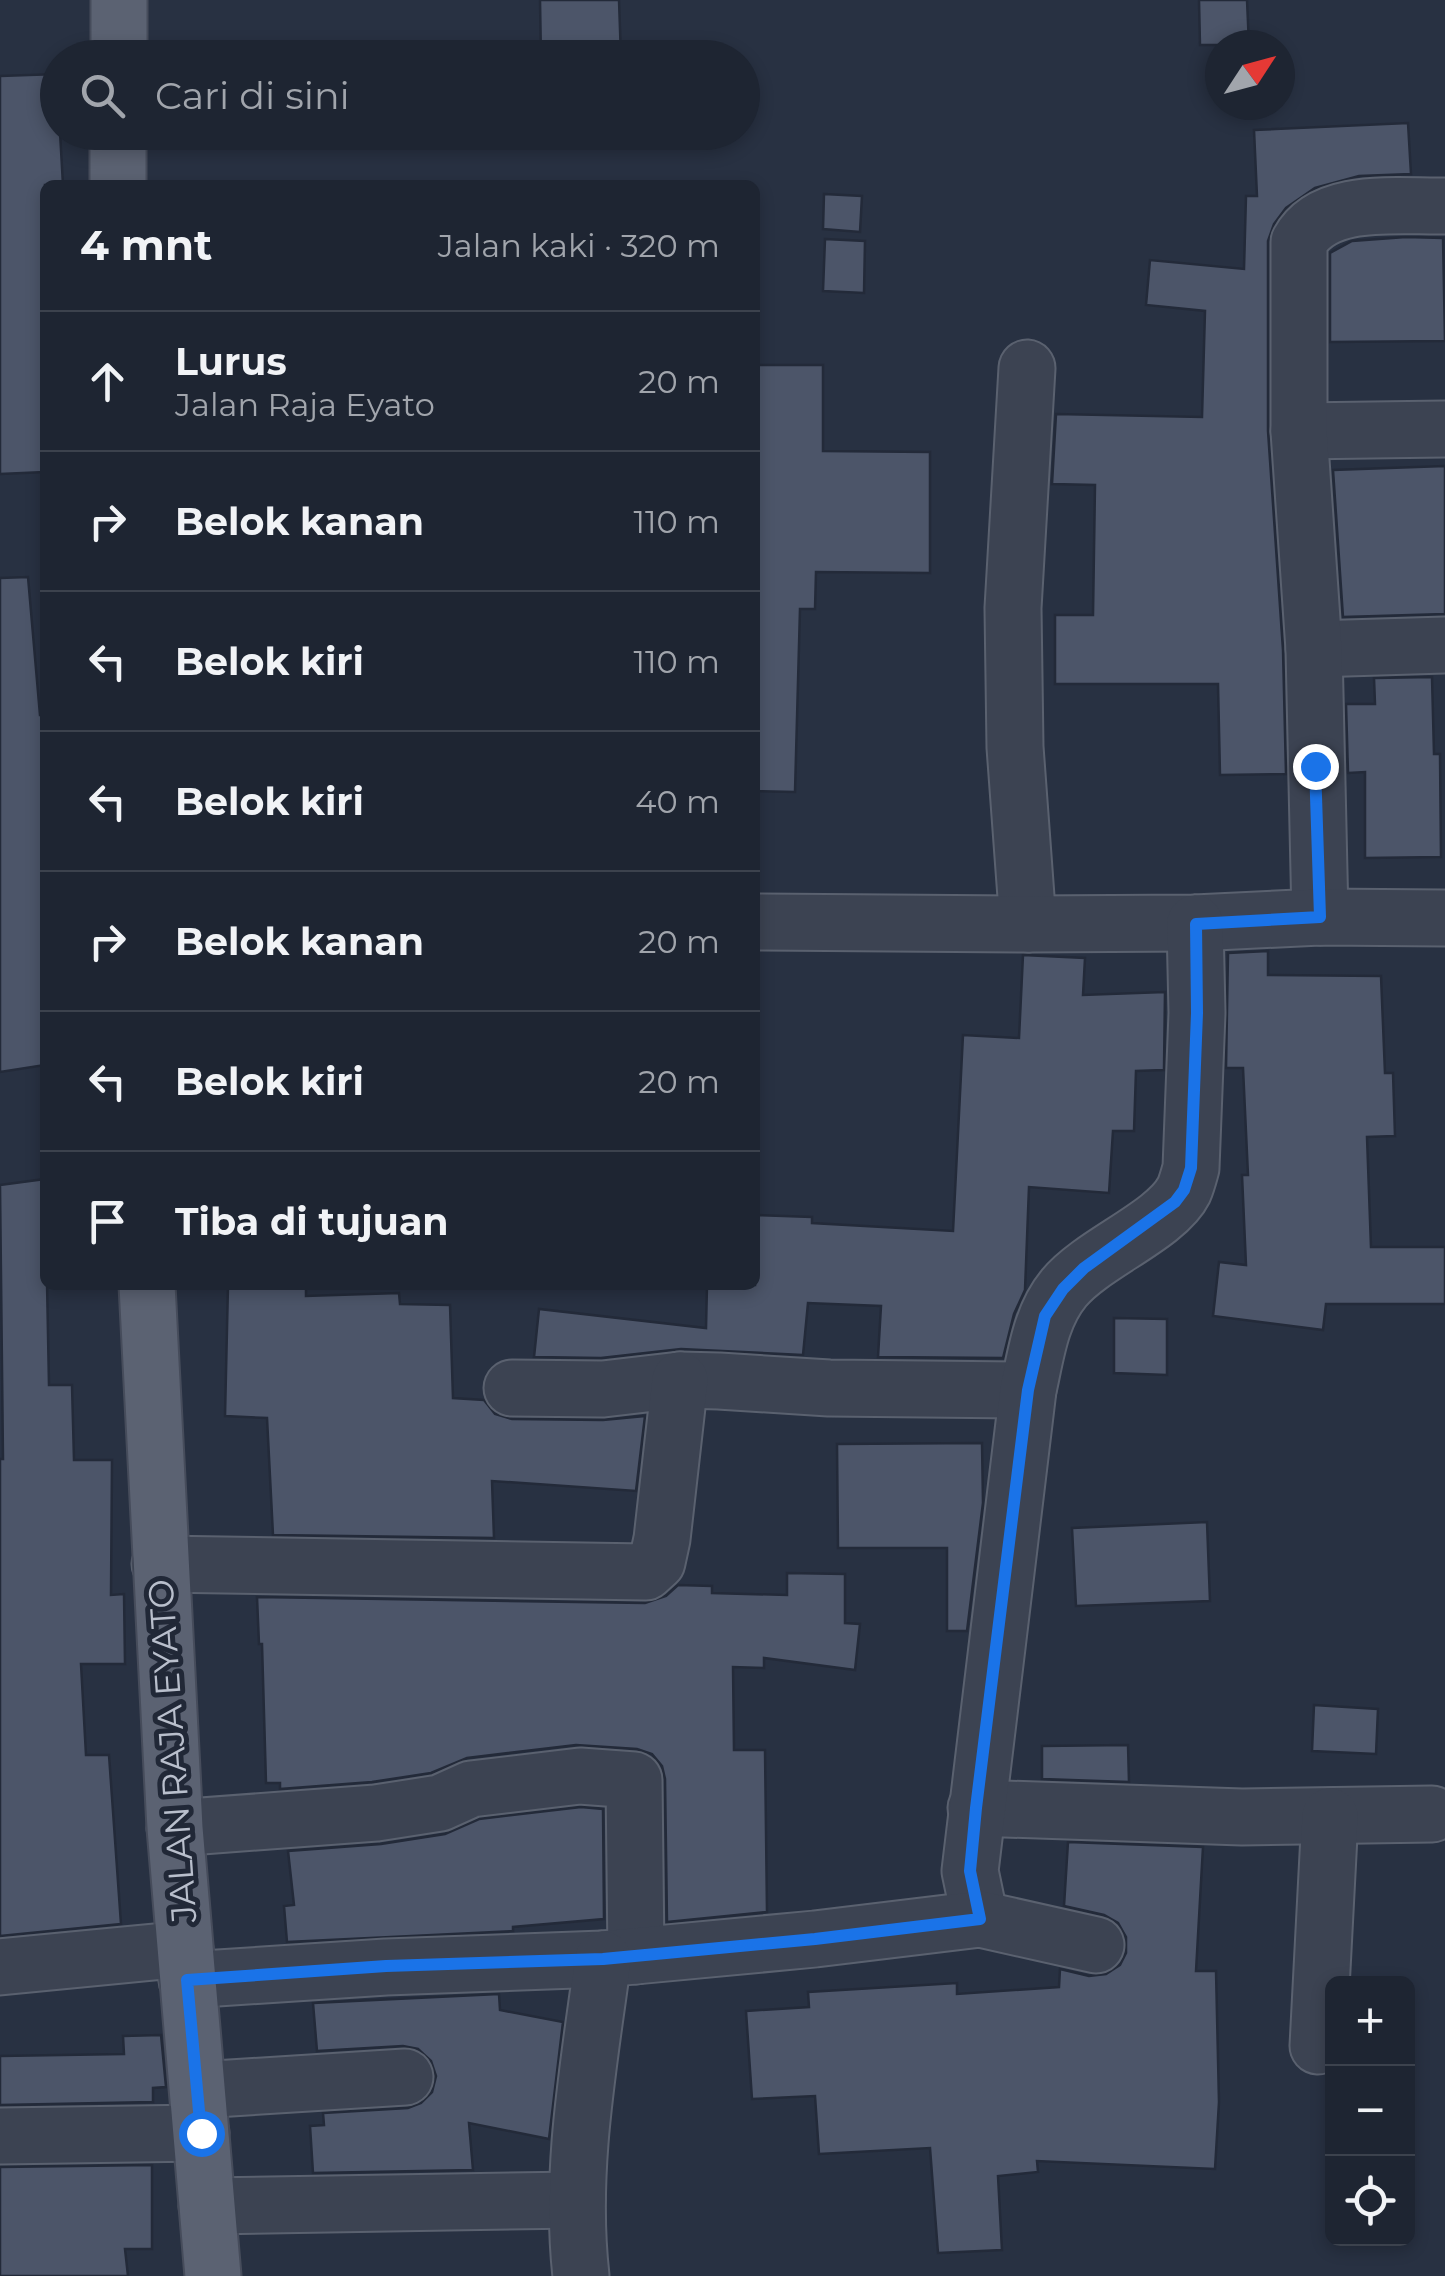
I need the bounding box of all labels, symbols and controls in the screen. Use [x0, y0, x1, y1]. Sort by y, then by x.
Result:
north arrow [1205, 30, 1295, 120]
search box [40, 40, 760, 150]
icon: search [75, 68, 130, 123]
text: Cari di sini [155, 72, 350, 119]
text: 4 mnt [80, 219, 212, 271]
text: Jalan kaki · 320 m [438, 226, 720, 265]
text: Lurus [175, 338, 287, 385]
icon: ahead [80, 354, 135, 409]
text: 20 m [638, 362, 720, 401]
text: Jalan Raja Eyato [175, 385, 435, 424]
icon: right [80, 494, 135, 549]
text: Belok kanan [175, 498, 424, 545]
text: 110 m [633, 502, 720, 541]
icon: left [80, 634, 135, 689]
text: Belok kiri [175, 638, 364, 685]
text: 110 m [633, 642, 720, 681]
route end [1293, 744, 1339, 790]
icon: left [80, 774, 135, 829]
text: Belok kiri [175, 778, 364, 825]
text: 40 m [635, 782, 720, 821]
icon: right [80, 914, 135, 969]
text: Belok kanan [175, 918, 424, 965]
text: 20 m [638, 922, 720, 961]
icon: left [80, 1054, 135, 1109]
text: Belok kiri [175, 1058, 364, 1105]
text: 20 m [638, 1062, 720, 1101]
icon: arrive [80, 1194, 135, 1249]
text: Tiba di tujuan [175, 1198, 449, 1245]
street label: JALAN RAJA EYATO [139, 1578, 206, 1925]
map controls [1325, 1976, 1415, 2246]
button: + [1325, 1976, 1415, 2066]
button: − [1325, 2066, 1415, 2156]
route start [179, 2111, 225, 2157]
button: locate [1325, 2156, 1415, 2246]

